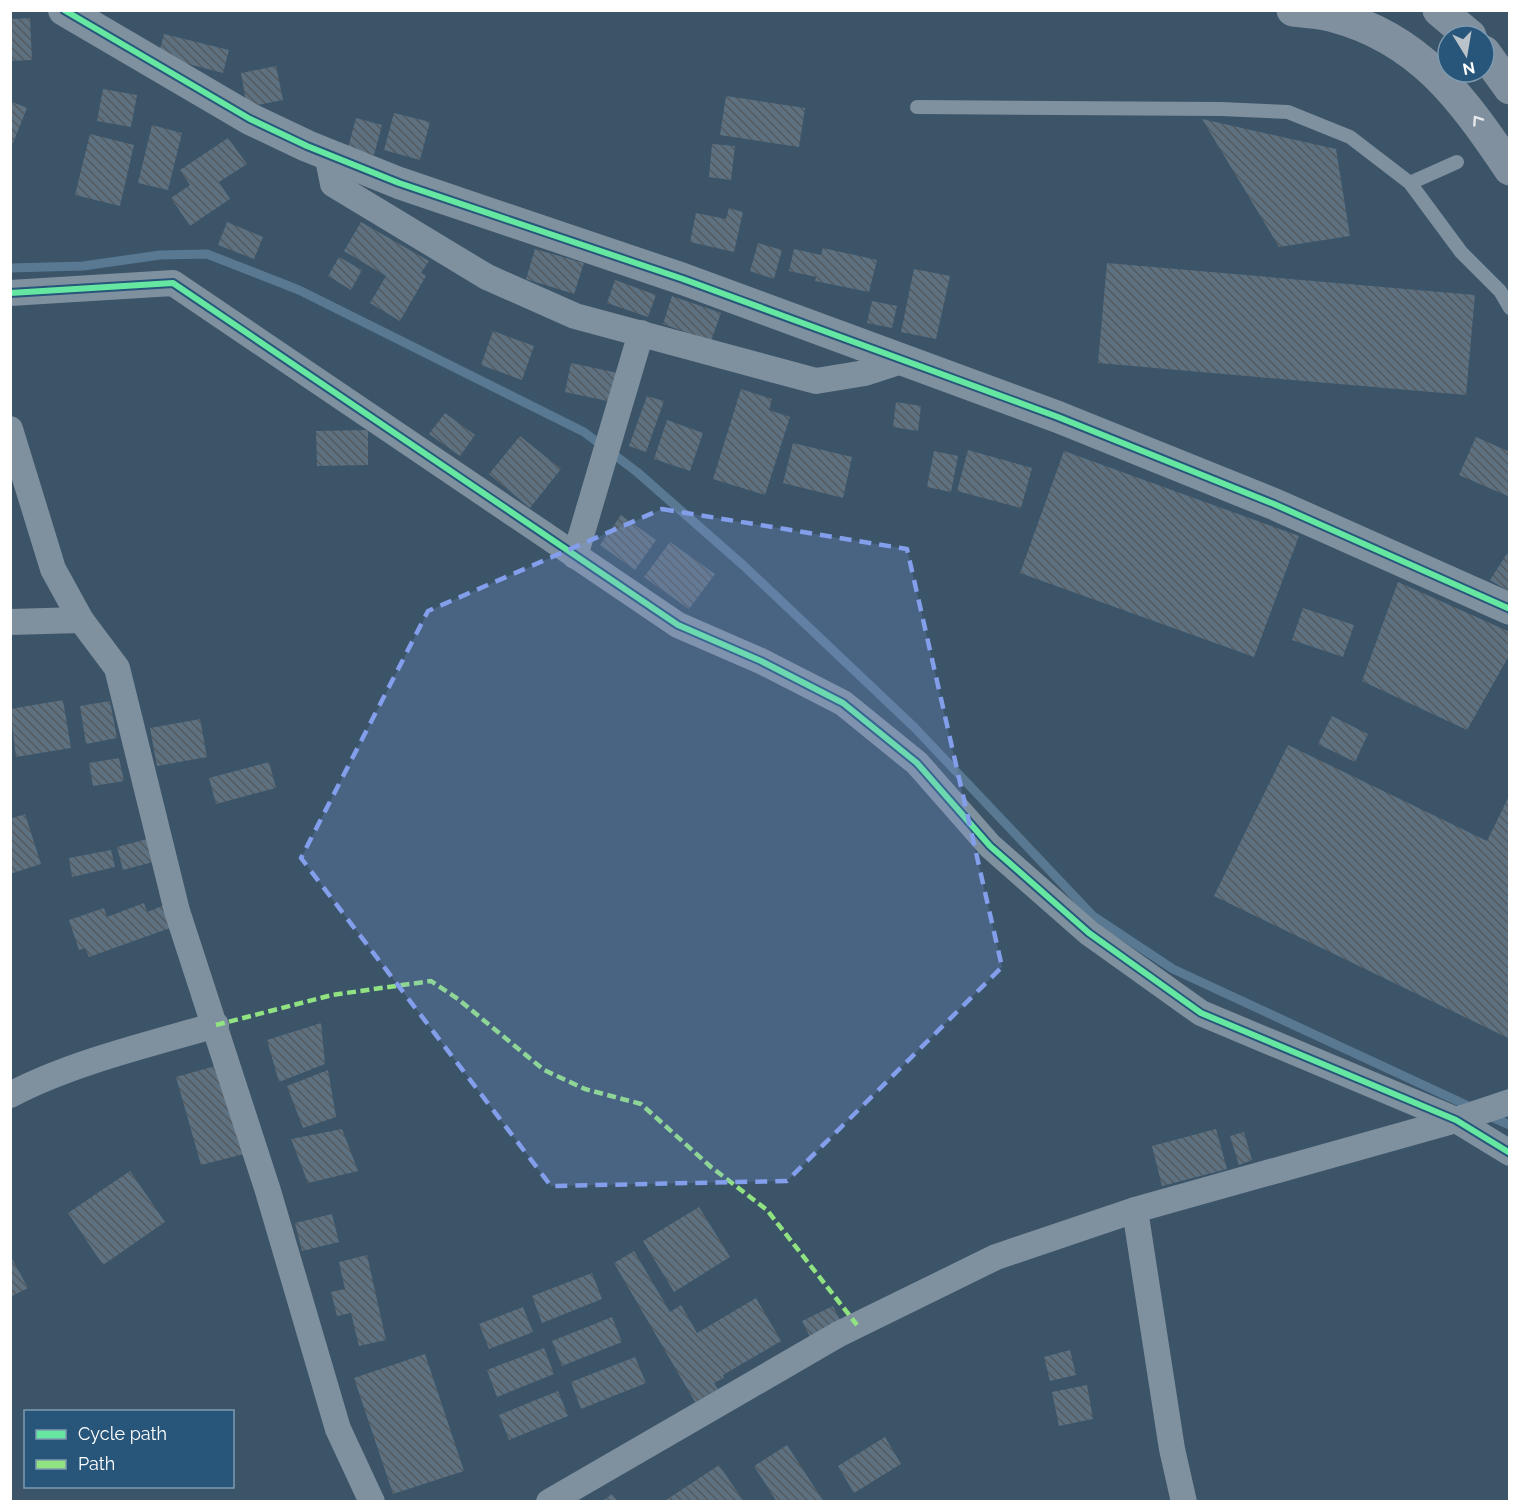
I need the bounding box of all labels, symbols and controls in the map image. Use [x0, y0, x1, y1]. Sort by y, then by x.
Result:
north arrow [1436, 24, 1496, 84]
text: N [1461, 58, 1477, 79]
one-way arrow [1473, 116, 1484, 127]
legend [24, 1410, 234, 1488]
text: Cycle path [78, 1423, 167, 1444]
text: Path [78, 1453, 115, 1474]

